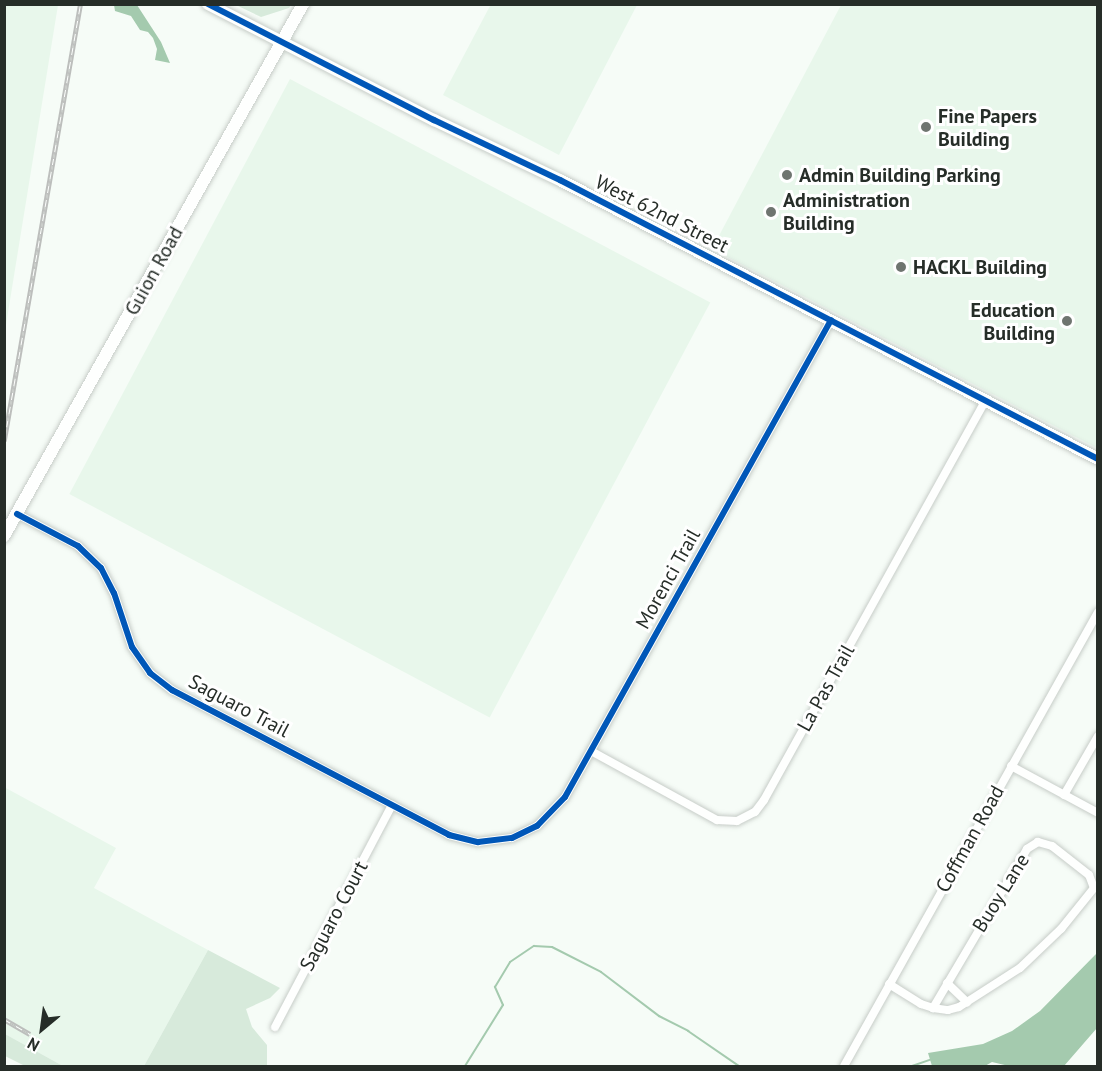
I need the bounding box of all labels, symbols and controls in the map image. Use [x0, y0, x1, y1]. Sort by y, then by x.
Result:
place label: Fine Papers Building [938, 104, 1037, 151]
marker: Fine Papers Building [919, 120, 933, 134]
place label: Admin Building Parking [799, 163, 1001, 187]
marker: Admin Building Parking [780, 168, 794, 182]
street label: West 62nd Street [591, 170, 733, 258]
place label: Administration Building [783, 189, 910, 236]
marker: Administration Building [764, 205, 778, 219]
street label: Guion Road [120, 222, 188, 320]
place label: HACKL Building [913, 255, 1048, 279]
marker: HACKL Building [894, 260, 908, 274]
place label: Education Building [970, 298, 1055, 345]
marker: Education Building [1060, 314, 1074, 328]
street label: Morenci Trail [631, 525, 705, 633]
street label: La Pas Trail [792, 640, 860, 736]
street label: Saguaro Trail [184, 669, 294, 743]
street label: Coffman Road [931, 781, 1009, 897]
street label: Buoy Lane [967, 849, 1035, 937]
street label: Saguaro Court [295, 857, 373, 975]
north arrow [12, 999, 72, 1059]
text: N [24, 1033, 43, 1056]

